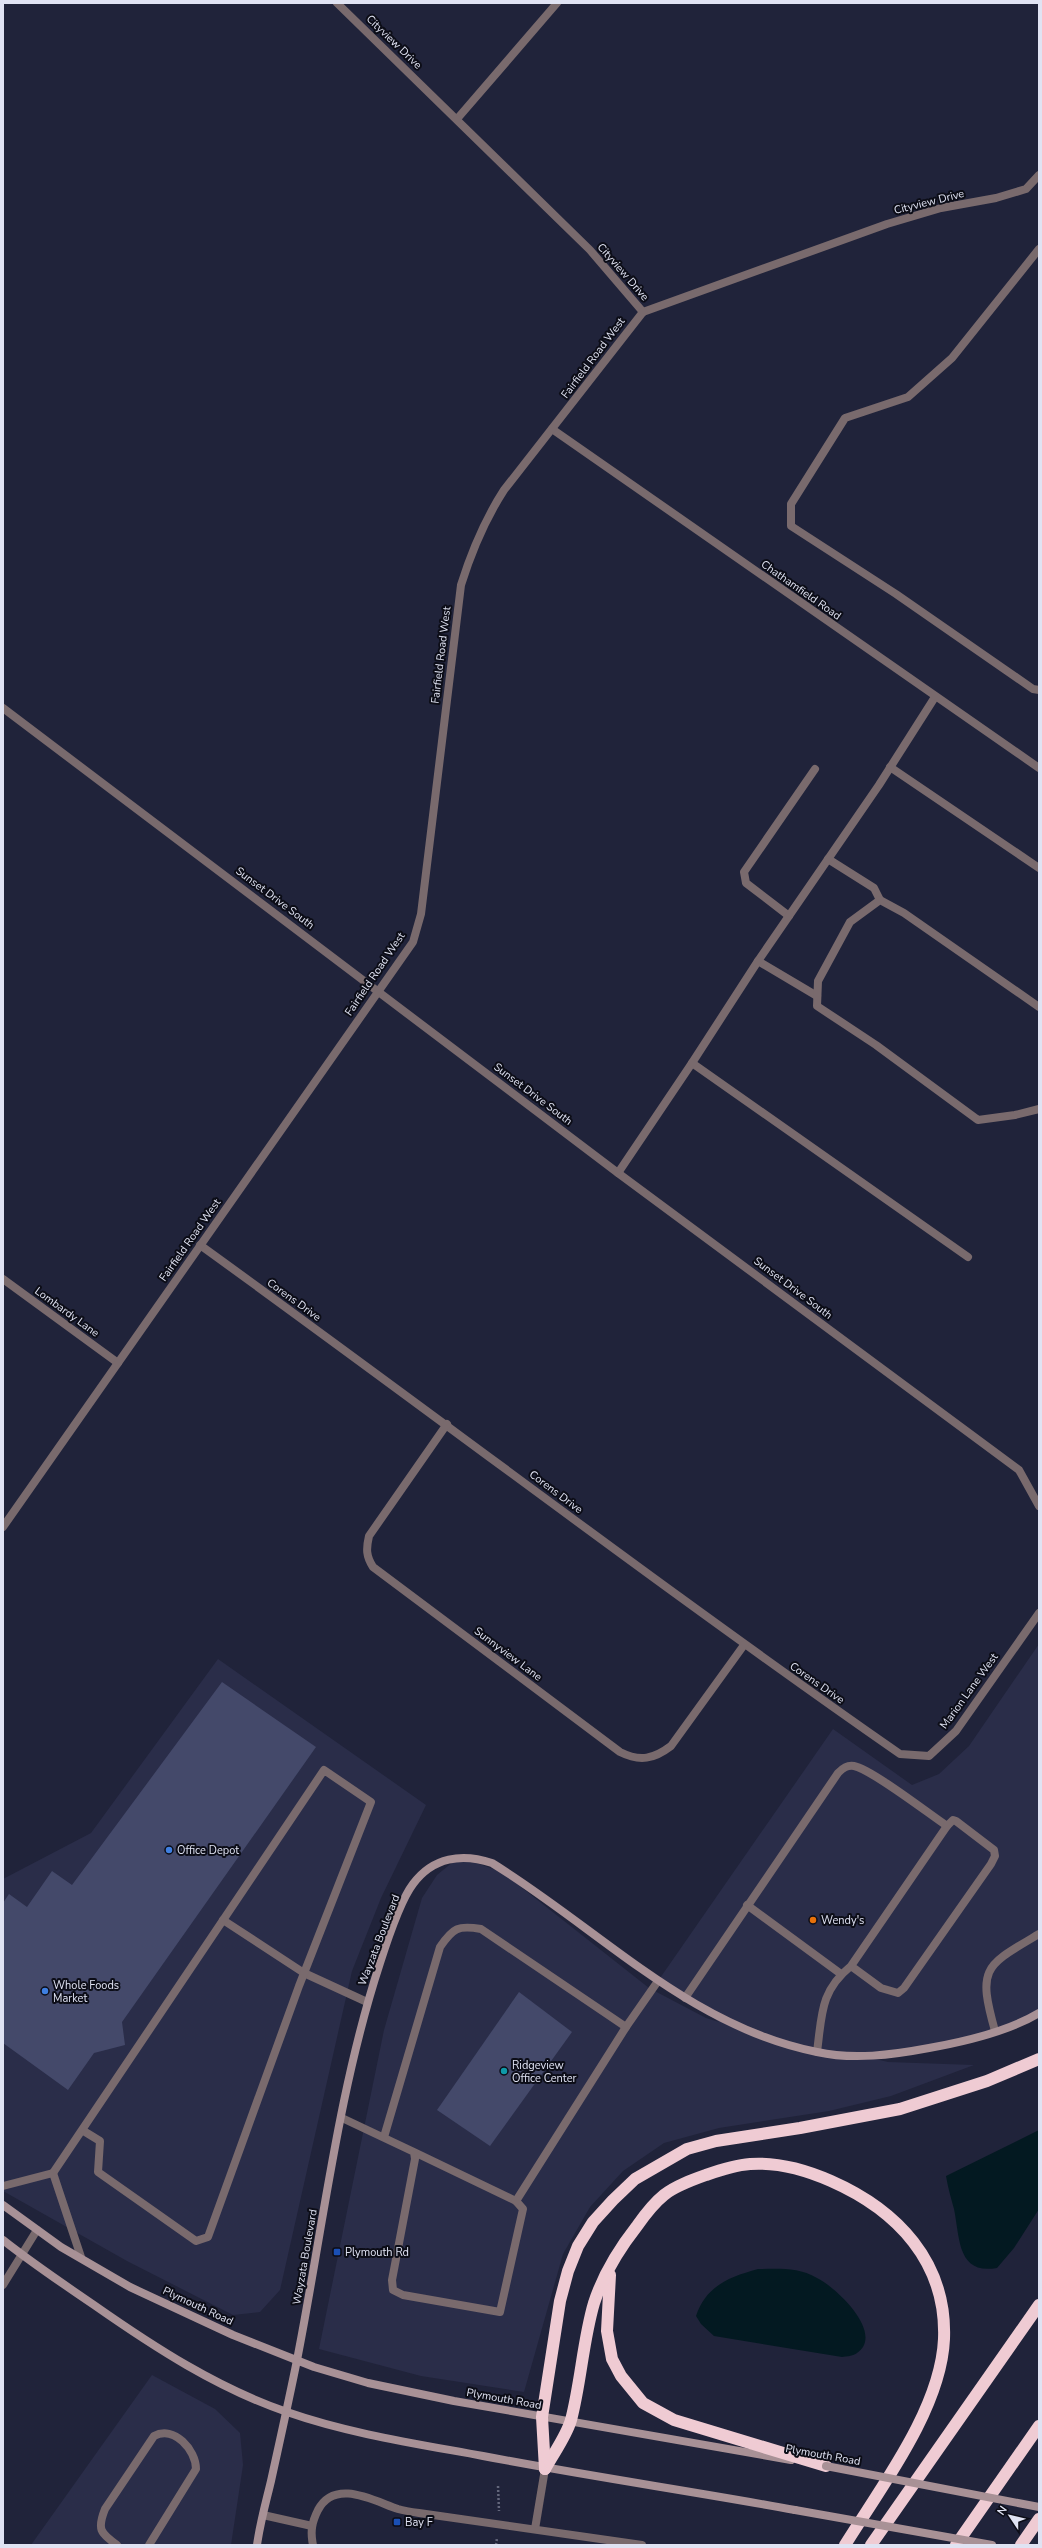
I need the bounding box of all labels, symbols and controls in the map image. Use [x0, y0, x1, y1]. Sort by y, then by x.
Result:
street label: Cityview Drive [363, 12, 425, 72]
street label: Cityview Drive [892, 186, 966, 218]
street label: Cityview Drive [594, 240, 652, 304]
street label: Fairfield Road West [558, 314, 628, 402]
street label: Chathamfield Road [758, 557, 844, 623]
street label: Fairfield Road West [428, 605, 454, 704]
street label: Sunset Drive South [233, 863, 317, 933]
street label: Fairfield Road West [341, 929, 409, 1019]
street label: Sunset Drive South [491, 1059, 575, 1129]
street label: Fairfield Road West [156, 1196, 224, 1284]
street label: Sunset Drive South [751, 1253, 835, 1323]
street label: Corens Drive [264, 1275, 324, 1325]
street label: Lombardy Lane [32, 1283, 102, 1341]
street label: Corens Drive [526, 1467, 586, 1517]
street label: Sunnyview Lane [471, 1624, 545, 1685]
street label: Marion Lane West [936, 1650, 1002, 1732]
street label: Corens Drive [787, 1659, 847, 1707]
place label: Office Depot [177, 1843, 239, 1858]
marker: Office Depot [164, 1845, 174, 1855]
street label: Wayzata Boulevard [355, 1892, 403, 1988]
place label: Wendy's [821, 1913, 864, 1928]
marker: Wendy's [808, 1915, 818, 1925]
place label: Whole Foods Market [53, 1978, 119, 2006]
marker: Whole Foods Market [40, 1986, 50, 1996]
place label: Ridgeview Office Center [512, 2058, 576, 2086]
marker: Ridgeview Office Center [499, 2066, 509, 2076]
street label: Wayzata Boulevard [289, 2208, 321, 2306]
place label: Plymouth Rd [345, 2245, 409, 2260]
marker: Plymouth Rd [332, 2247, 342, 2257]
street label: Plymouth Road [160, 2283, 236, 2329]
street label: Plymouth Road [465, 2385, 543, 2413]
street label: Plymouth Road [784, 2441, 862, 2469]
north arrow [990, 2496, 1030, 2536]
text: N [994, 2503, 1011, 2518]
place label: Bay F [405, 2515, 433, 2530]
marker: Bay F [392, 2517, 402, 2527]

